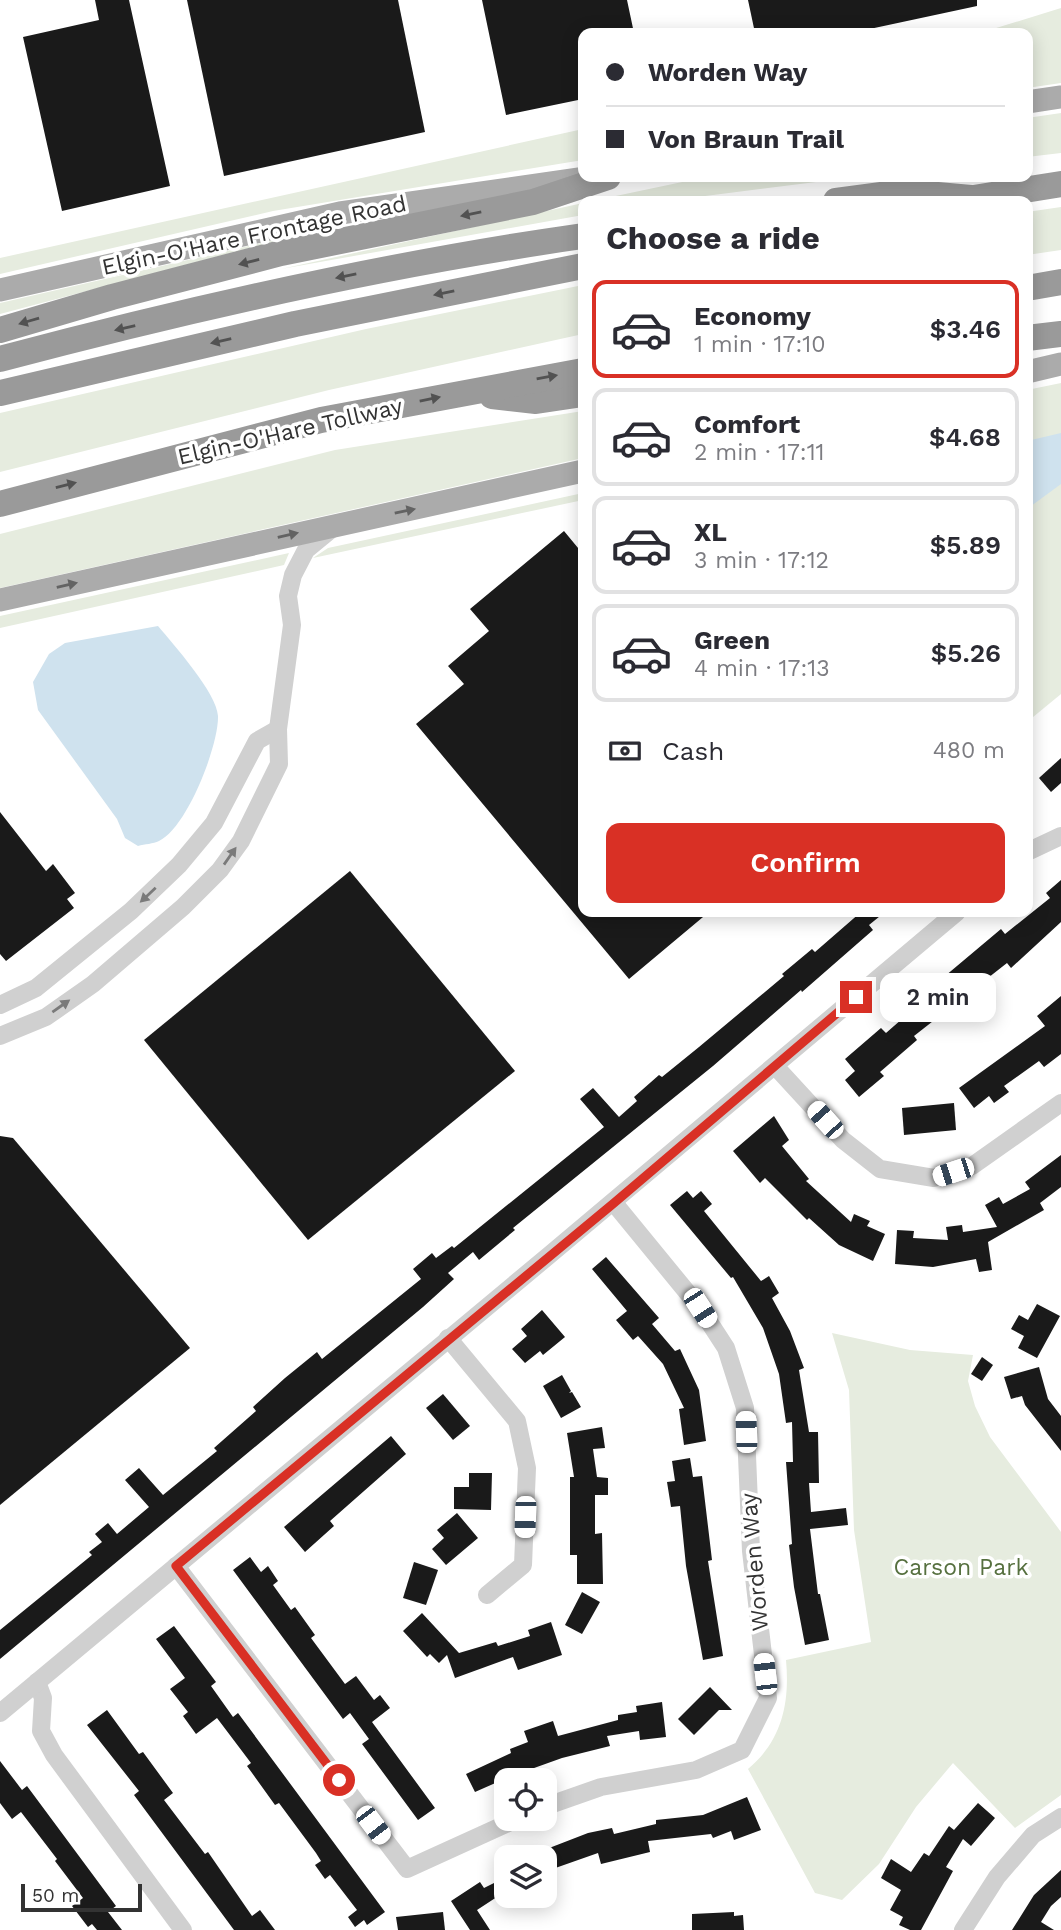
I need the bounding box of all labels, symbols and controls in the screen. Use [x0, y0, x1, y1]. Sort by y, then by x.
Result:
text: Worden Way [648, 57, 807, 87]
text: Von Braun Trail [648, 124, 844, 154]
street label: Elgin-O'Hare Frontage Road [99, 190, 409, 281]
one-way arrow [460, 209, 482, 220]
text: Choose a ride [606, 219, 820, 257]
one-way arrow [238, 257, 259, 267]
one-way arrow [335, 270, 357, 281]
one-way arrow [433, 288, 455, 299]
icon: car [610, 298, 673, 361]
text: Economy [694, 301, 811, 331]
text: $3.46 [930, 314, 1001, 344]
one-way arrow [19, 317, 40, 327]
one-way arrow [114, 323, 136, 334]
text: 1 min · 17:10 [694, 331, 825, 358]
one-way arrow [210, 335, 232, 346]
one-way arrow [536, 372, 558, 383]
street label: Elgin-O'Hare Tollway [175, 392, 405, 471]
one-way arrow [419, 393, 441, 404]
icon: car [610, 406, 673, 469]
text: Comfort [694, 409, 800, 439]
text: $4.68 [929, 422, 1001, 452]
text: 2 min · 17:11 [694, 439, 825, 466]
one-way arrow [55, 479, 77, 490]
one-way arrow [394, 506, 416, 517]
icon: car [610, 514, 673, 577]
text: XL [694, 517, 727, 547]
one-way arrow [277, 529, 299, 540]
text: $5.89 [930, 530, 1001, 560]
text: 3 min · 17:12 [694, 547, 829, 574]
one-way arrow [56, 579, 78, 590]
icon: car [610, 622, 673, 685]
text: Green [694, 625, 770, 655]
text: $5.26 [931, 638, 1001, 668]
text: 4 min · 17:13 [694, 655, 830, 682]
icon: cash [606, 732, 644, 770]
text: Cash [662, 736, 724, 766]
text: 480 m [933, 737, 1005, 764]
button: Confirm [606, 823, 1005, 903]
one-way arrow [223, 847, 237, 865]
one-way arrow [140, 886, 157, 902]
callout: 2 min [880, 972, 996, 1021]
route end [840, 981, 872, 1013]
text: 2 min [906, 984, 970, 1011]
one-way arrow [52, 999, 70, 1013]
car [804, 1097, 847, 1143]
car [930, 1156, 977, 1188]
car [680, 1285, 721, 1331]
car [735, 1411, 758, 1453]
street label: Worden Way [735, 1492, 774, 1632]
car [514, 1496, 537, 1538]
park label: Carson Park [893, 1554, 1029, 1581]
car [753, 1652, 778, 1696]
route start [323, 1764, 355, 1796]
map controls [494, 1768, 557, 1908]
button: locate [494, 1768, 557, 1831]
car [352, 1802, 395, 1848]
button: layers [494, 1845, 557, 1908]
scale bar [21, 1881, 142, 1913]
text: 50 m [32, 1884, 79, 1907]

